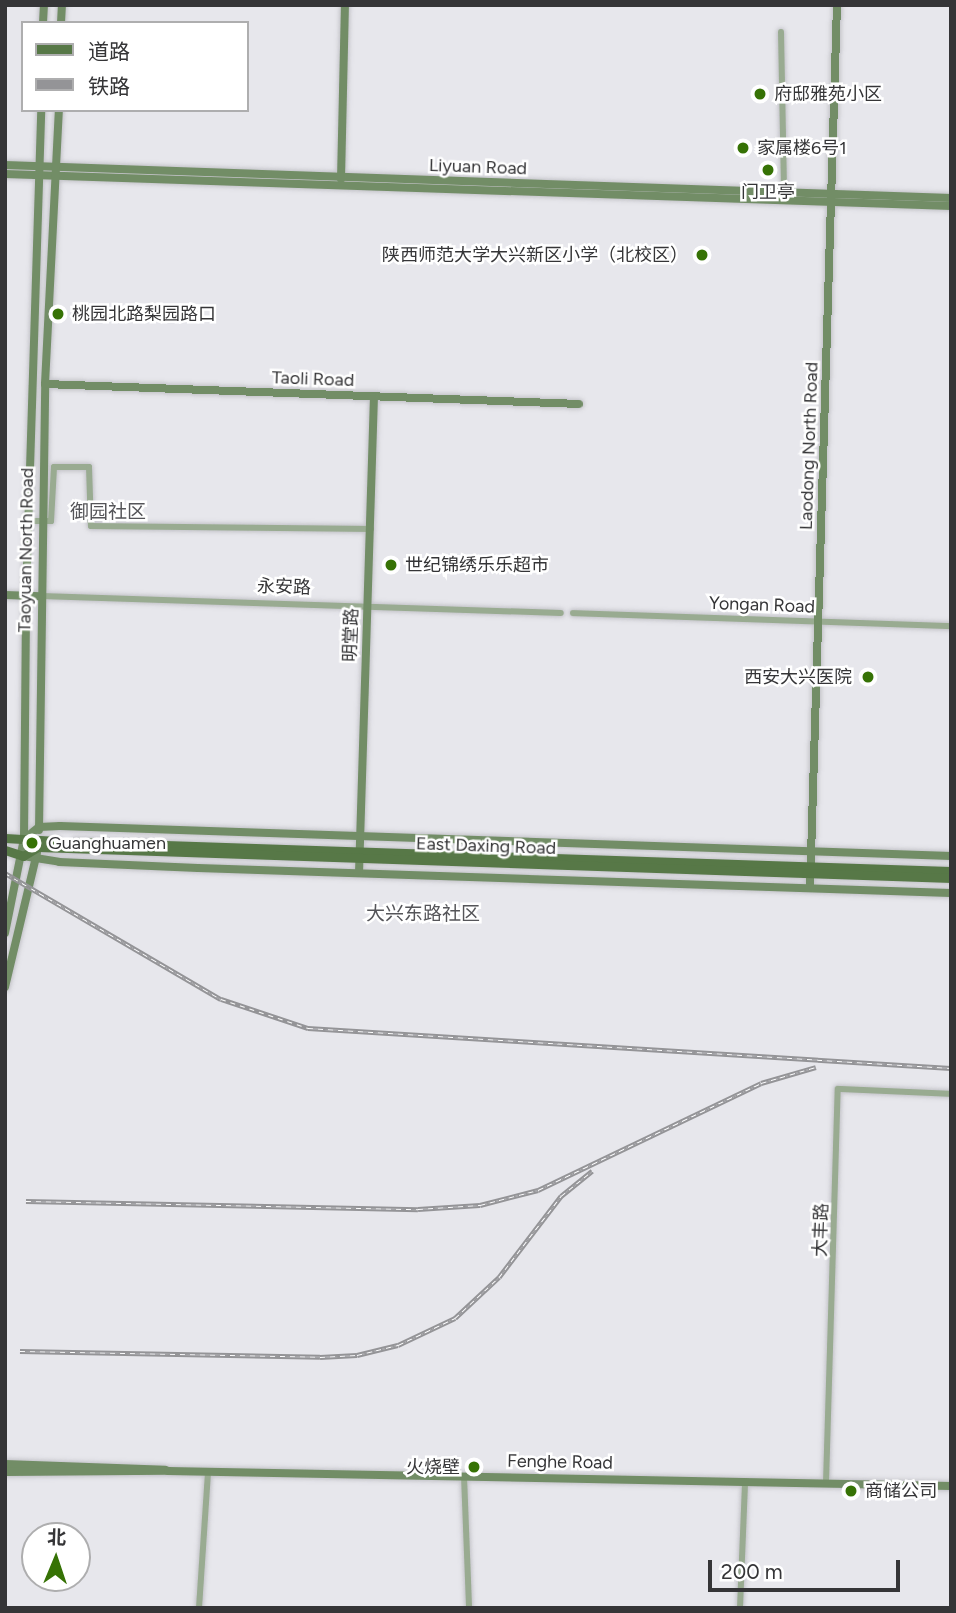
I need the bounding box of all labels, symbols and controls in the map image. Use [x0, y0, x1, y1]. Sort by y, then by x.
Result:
legend [21, 21, 248, 112]
text: 道路 [88, 39, 130, 64]
text: 铁路 [88, 74, 130, 99]
place label: 府邸雅苑小区 [774, 83, 882, 105]
marker: 府邸雅苑小区 [752, 86, 768, 102]
place label: 家属楼6号1 [757, 137, 847, 159]
marker: 家属楼6号1 [735, 140, 751, 156]
street label: Liyuan Road [429, 154, 527, 180]
marker: 门卫亭 [760, 162, 776, 178]
place label: 门卫亭 [741, 181, 795, 203]
place label: 陕西师范大学大兴新区小学（北校区） [382, 244, 688, 266]
marker: 陕西师范大学大兴新区小学（北校区） [694, 247, 710, 263]
place label: 桃园北路梨园路口 [72, 303, 216, 325]
marker: 桃园北路梨园路口 [50, 306, 66, 322]
street label: Laodong North Road [795, 362, 823, 530]
street label: Taoli Road [271, 367, 355, 391]
street label: Taoyuan North Road [14, 468, 38, 632]
district label: 御园社区 [70, 501, 146, 523]
place label: 世纪锦绣乐乐超市 [405, 554, 549, 576]
marker: 世纪锦绣乐乐超市 [383, 557, 399, 573]
street label: 永安路 [257, 575, 311, 599]
street label: Yongan Road [709, 592, 815, 618]
street label: 明堂路 [339, 608, 363, 662]
place label: 西安大兴医院 [744, 666, 852, 688]
marker: 西安大兴医院 [858, 667, 878, 687]
place label: Guanghuamen [48, 832, 166, 854]
marker: Guanghuamen [22, 833, 42, 853]
street label: East Daxing Road [416, 833, 556, 859]
district label: 大兴东路社区 [366, 903, 480, 925]
street label: 大丰路 [809, 1203, 833, 1257]
street label: Fenghe Road [507, 1450, 613, 1474]
place label: 火烧壁 [406, 1456, 460, 1478]
marker: 火烧壁 [466, 1459, 482, 1475]
place label: 商储公司 [865, 1480, 937, 1502]
marker: 商储公司 [843, 1483, 859, 1499]
north arrow [21, 1522, 91, 1592]
text: 北 [47, 1526, 67, 1549]
scale bar [711, 1546, 904, 1590]
text: 200 m [721, 1559, 783, 1584]

